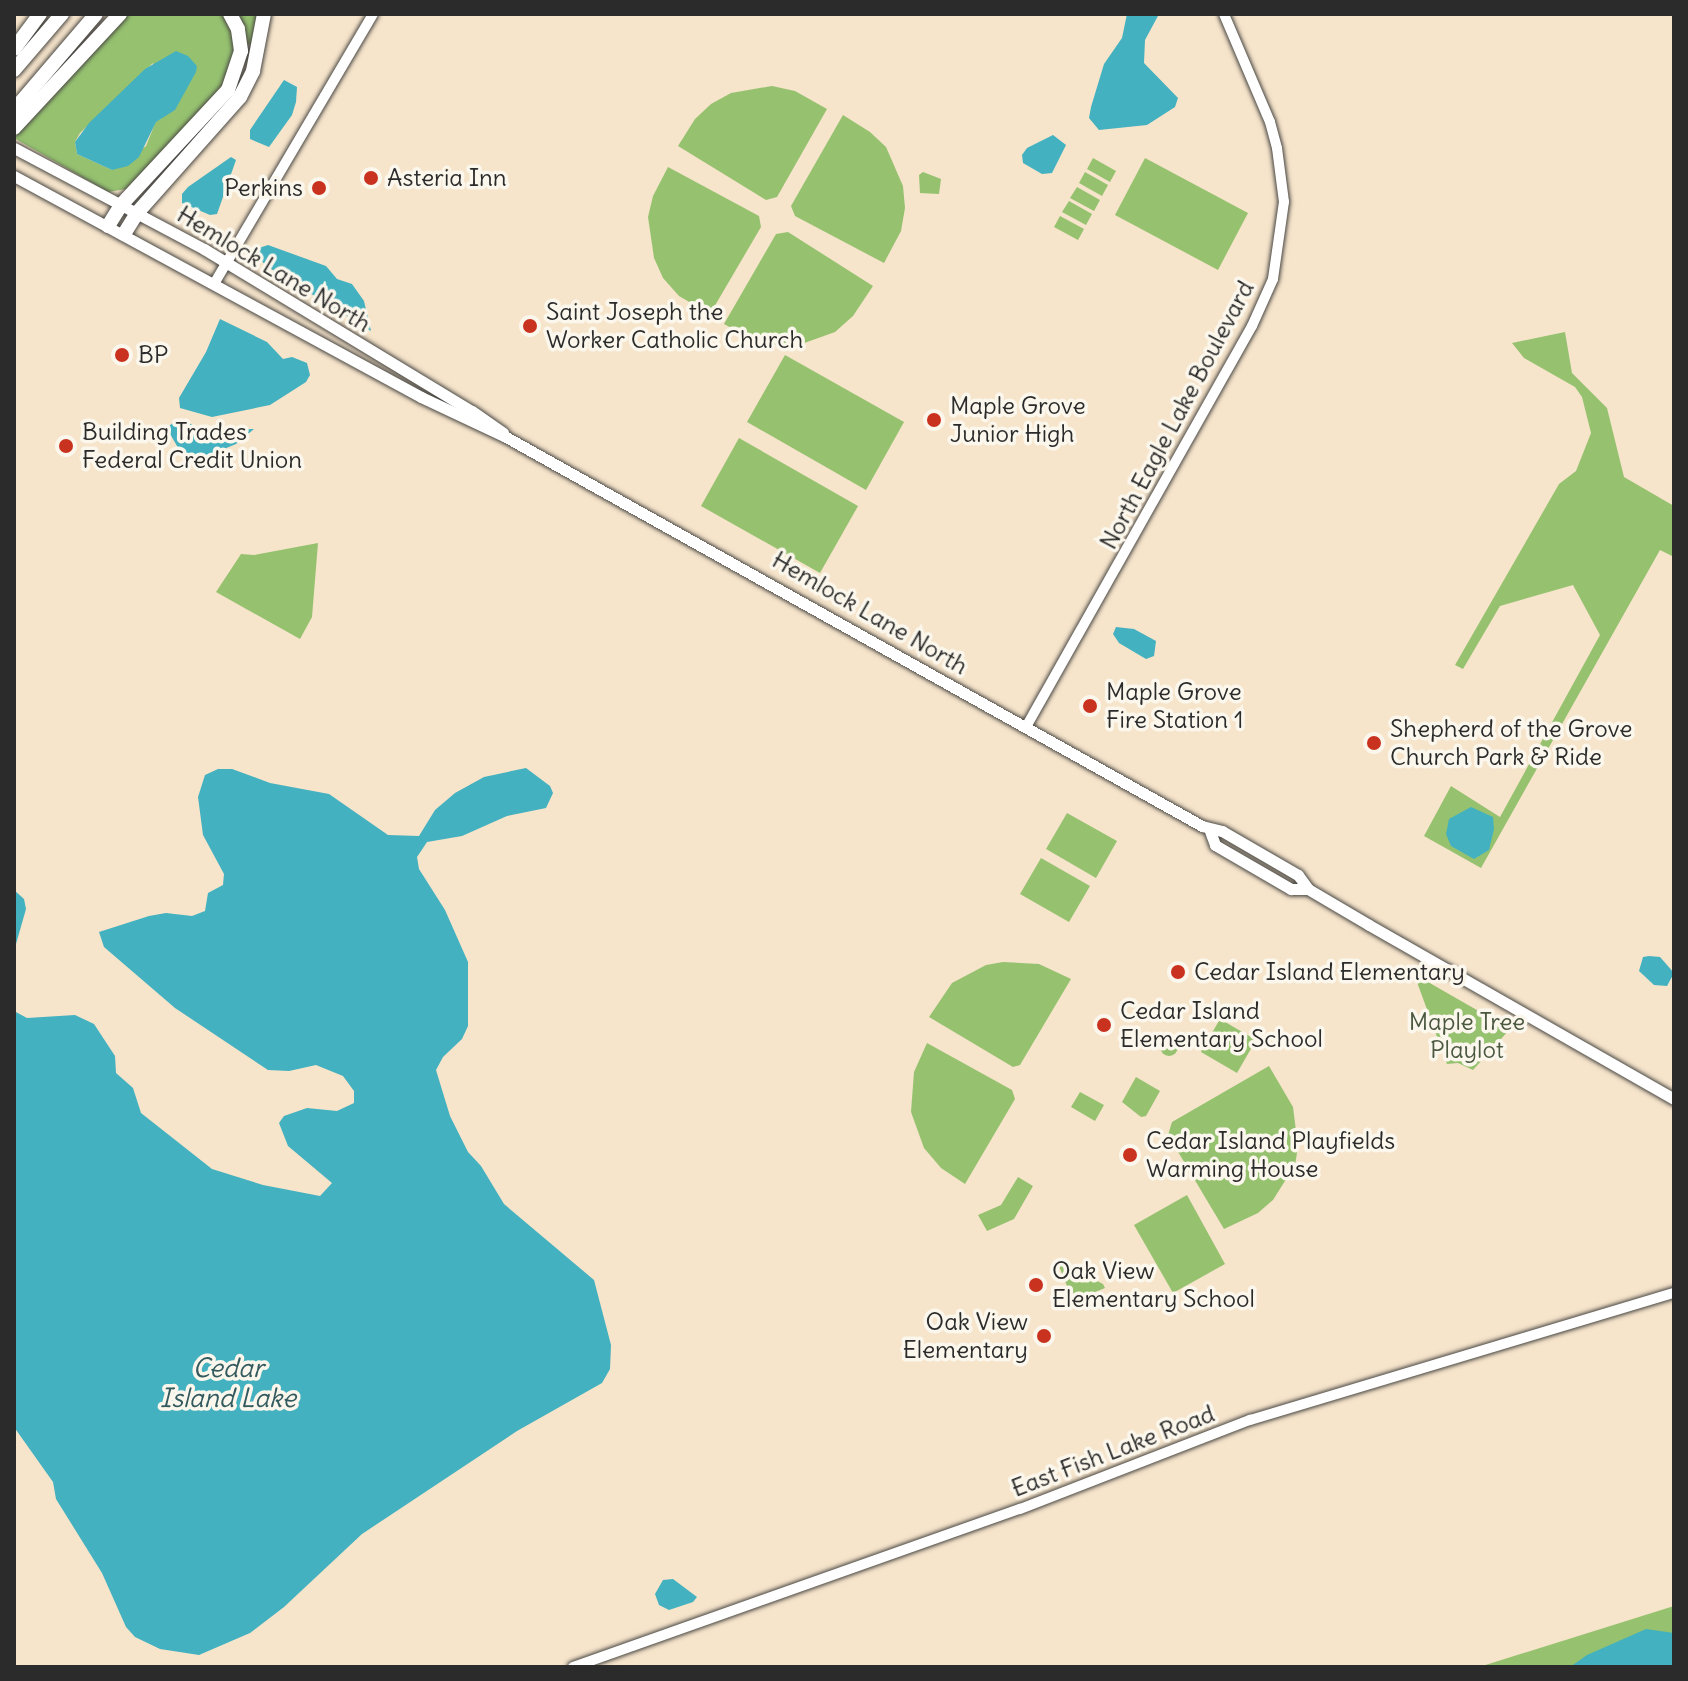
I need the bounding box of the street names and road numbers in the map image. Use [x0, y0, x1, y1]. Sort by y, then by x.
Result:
street label: Hemlock Lane North [172, 200, 376, 338]
street label: North Eagle Lake Boulevard [1094, 276, 1260, 554]
street label: Hemlock Lane North [767, 545, 973, 681]
street label: East Fish Lake Road [1007, 1399, 1219, 1503]

